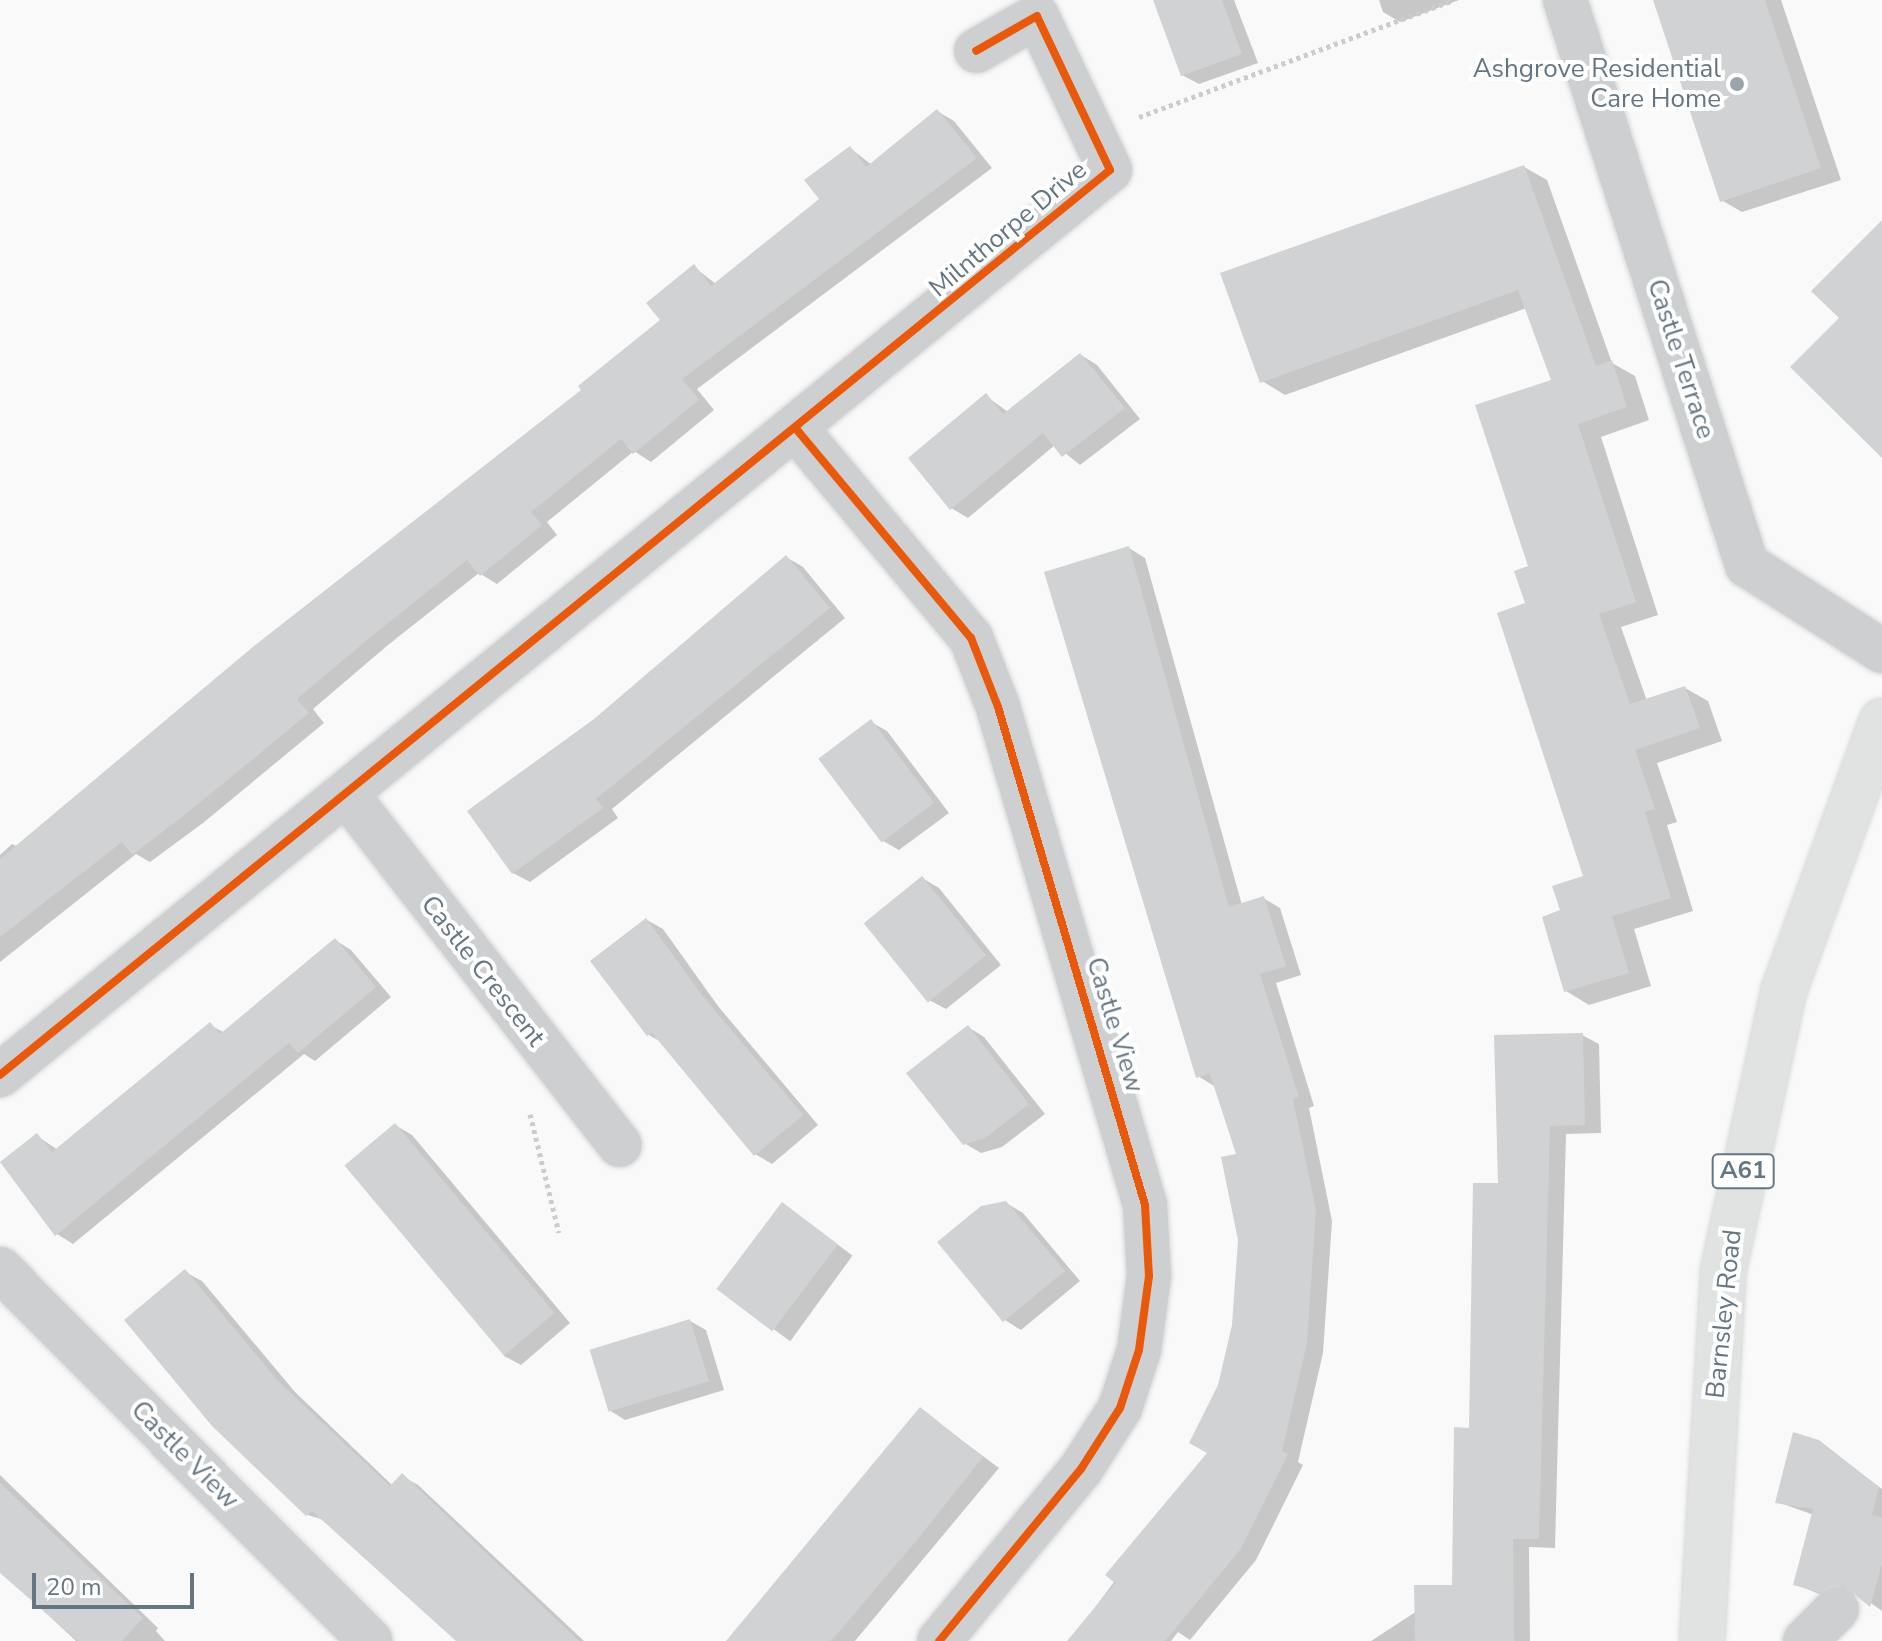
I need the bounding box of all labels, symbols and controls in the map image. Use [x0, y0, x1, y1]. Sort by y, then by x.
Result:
place label: Ashgrove Residential Care Home [1473, 53, 1721, 114]
marker: Ashgrove Residential Care Home [1728, 75, 1746, 93]
street label: Milnthorpe Drive [923, 154, 1093, 304]
street label: Castle Terrace [1641, 275, 1721, 443]
street label: Castle Crescent [414, 889, 552, 1053]
street label: Castle View [1080, 954, 1150, 1096]
road number: A61 [1711, 1151, 1775, 1191]
street label: Barnsley Road [1700, 1228, 1748, 1400]
street label: Castle View [125, 1395, 245, 1515]
scale bar [36, 1557, 198, 1607]
text: 20 m [46, 1571, 102, 1603]

